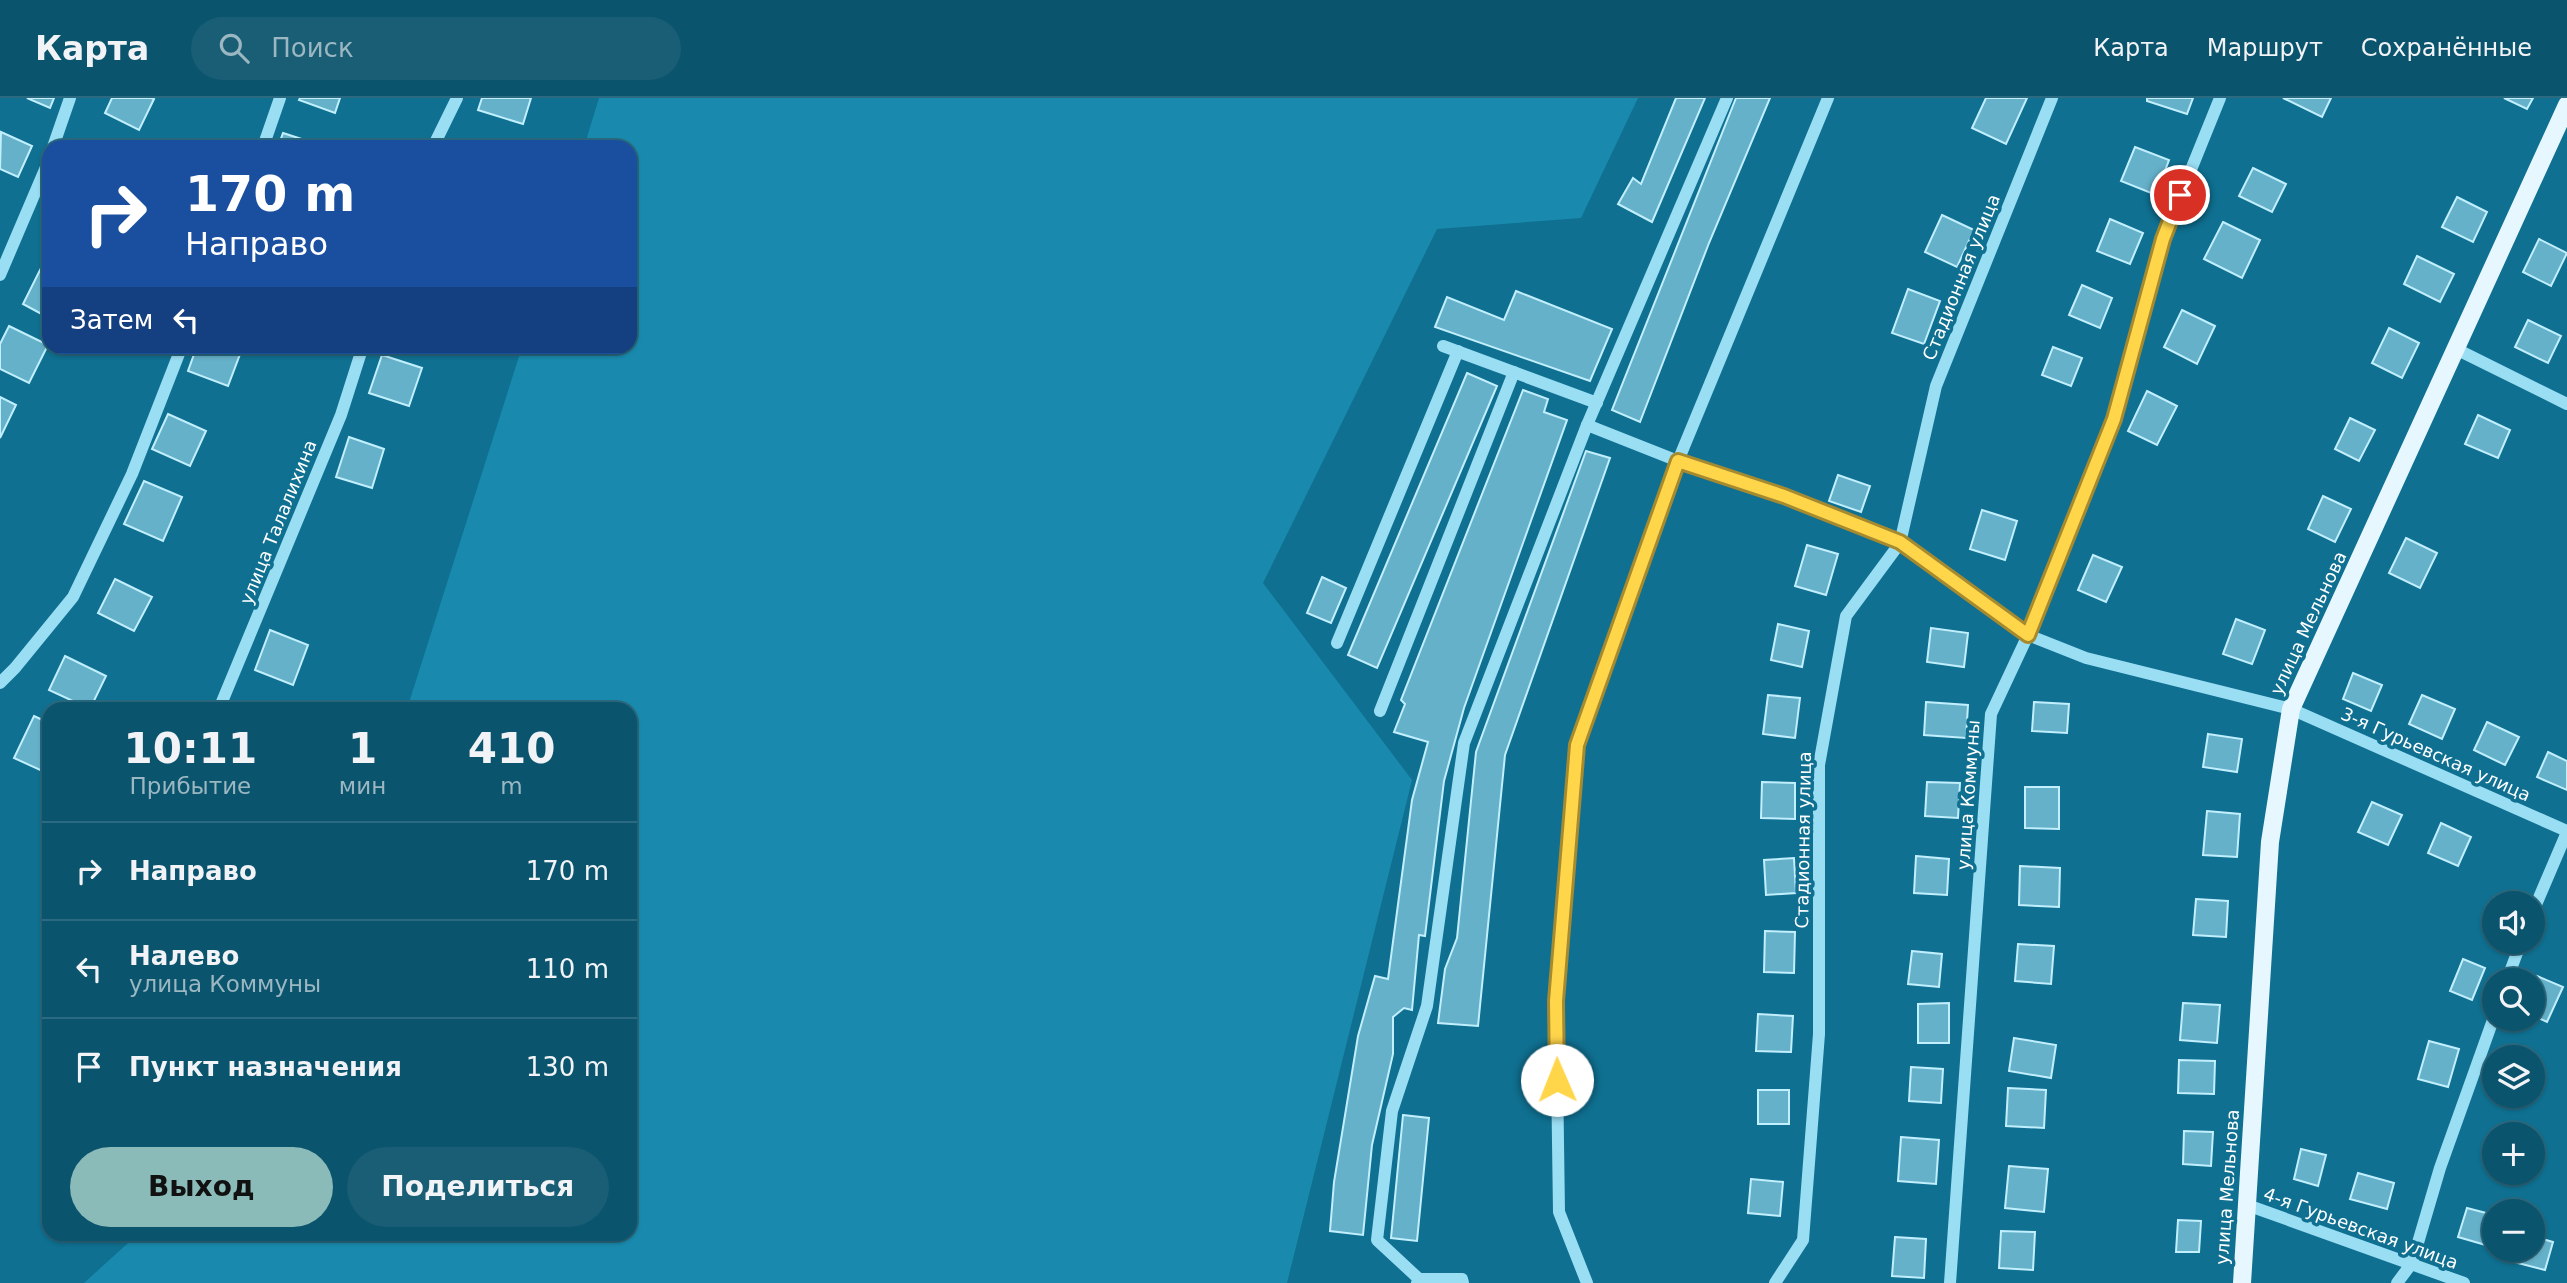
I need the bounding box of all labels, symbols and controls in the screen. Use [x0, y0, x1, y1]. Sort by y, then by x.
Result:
search box [191, 17, 681, 80]
text: Карта [35, 29, 149, 68]
icon: search [215, 29, 253, 67]
text: Поиск [271, 33, 354, 63]
text: Карта [2093, 34, 2169, 62]
text: Маршрут [2207, 34, 2323, 62]
text: Сохранённые [2361, 34, 2532, 62]
pin [2150, 165, 2210, 225]
text: 170 m [185, 166, 355, 223]
icon: right [70, 168, 161, 259]
icon: arrive [2161, 176, 2199, 214]
street label: Стадионная улица [1918, 191, 2004, 363]
text: Направо [185, 225, 328, 263]
icon: left [167, 301, 205, 339]
text: Затем [70, 305, 153, 335]
street label: улица Талалихина [235, 437, 321, 607]
street label: улица Мельнова [2266, 548, 2350, 698]
street label: 3-я Гурьевская улица [2338, 703, 2534, 805]
street label: улица Коммуны [1952, 719, 1984, 871]
text: 10:11 [124, 724, 257, 773]
text: 1 [348, 724, 377, 773]
text: 410 [468, 724, 555, 773]
street label: Стадионная улица [1791, 751, 1815, 929]
text: Прибытие [130, 773, 251, 799]
text: мин [339, 773, 386, 799]
text: m [500, 773, 523, 799]
icon: right [70, 852, 108, 890]
text: Направо [129, 856, 257, 886]
text: 170 m [526, 856, 609, 886]
map controls [2482, 891, 2545, 1262]
button: sound [2482, 891, 2545, 954]
text: Налево [129, 941, 239, 971]
icon: left [70, 950, 108, 988]
text: 110 m [526, 954, 609, 984]
button: search [2482, 968, 2545, 1031]
text: улица Коммуны [129, 971, 321, 997]
position arrow [1520, 1043, 1594, 1117]
button: layers [2482, 1045, 2545, 1108]
icon: arrive [70, 1048, 108, 1086]
text: Пункт назначения [129, 1052, 402, 1082]
text: 130 m [526, 1052, 609, 1082]
street label: улица Мельнова [2211, 1108, 2243, 1266]
button: + [2482, 1122, 2545, 1185]
button: Выход [70, 1147, 333, 1227]
button: Поделиться [347, 1147, 609, 1227]
street label: 4-я Гурьевская улица [2261, 1183, 2461, 1273]
button: − [2482, 1199, 2545, 1262]

